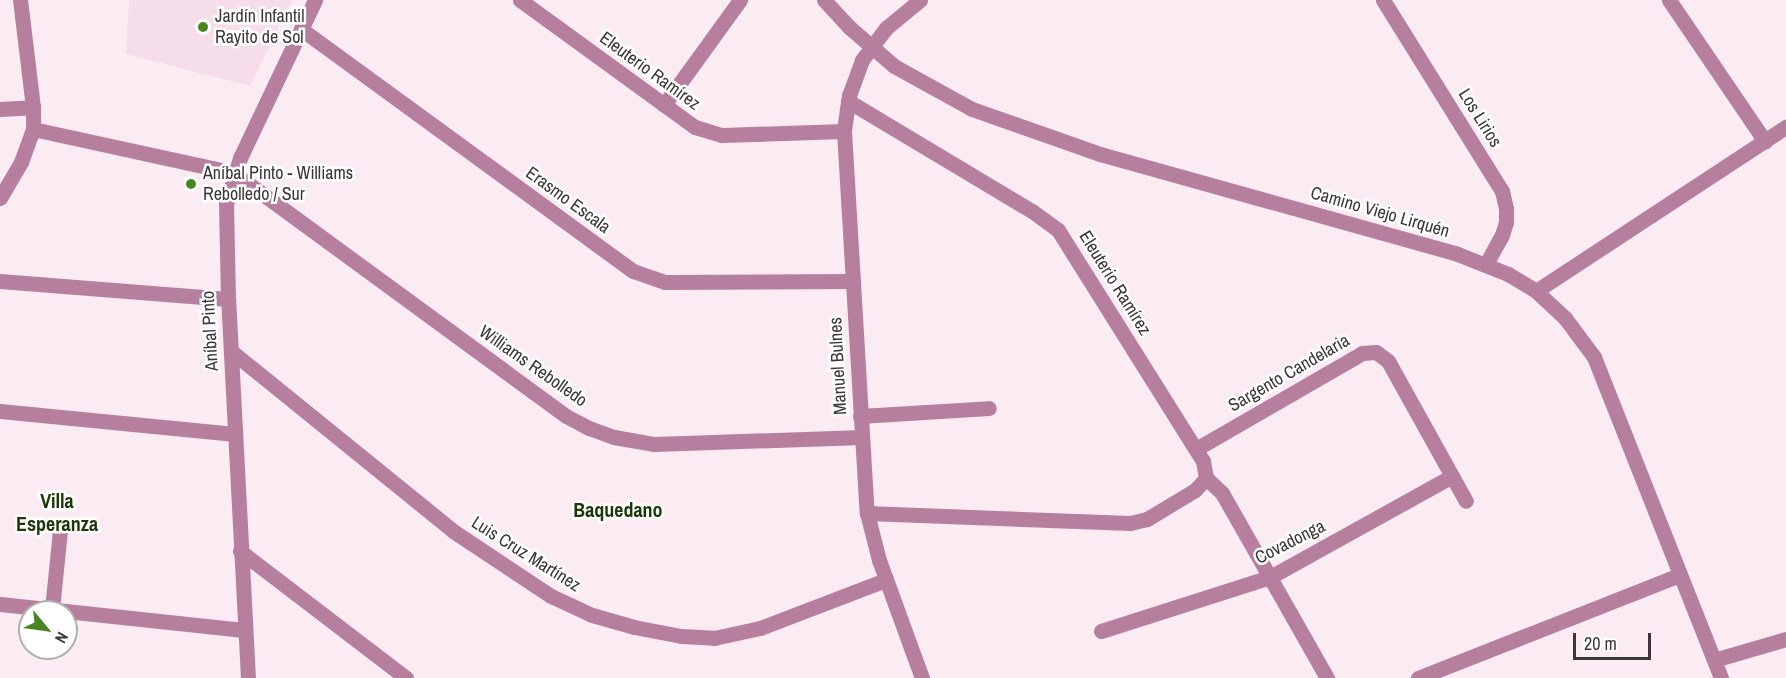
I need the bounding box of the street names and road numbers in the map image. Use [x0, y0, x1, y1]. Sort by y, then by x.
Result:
street label: Eleuterio Ramírez [596, 27, 704, 115]
street label: Los Lirios [1454, 85, 1506, 151]
street label: Erasmo Escala [522, 162, 614, 238]
street label: Camino Viejo Lirquén [1308, 182, 1452, 242]
street label: Eleuterio Ramírez [1074, 227, 1156, 339]
street label: Aníbal Pinto [197, 290, 223, 372]
street label: Manuel Bulnes [825, 317, 851, 415]
street label: Williams Rebolledo [475, 321, 591, 411]
street label: Sargento Candelaria [1225, 330, 1353, 416]
street label: Luis Cruz Martínez [467, 512, 585, 596]
street label: Covadonga [1251, 515, 1329, 569]

